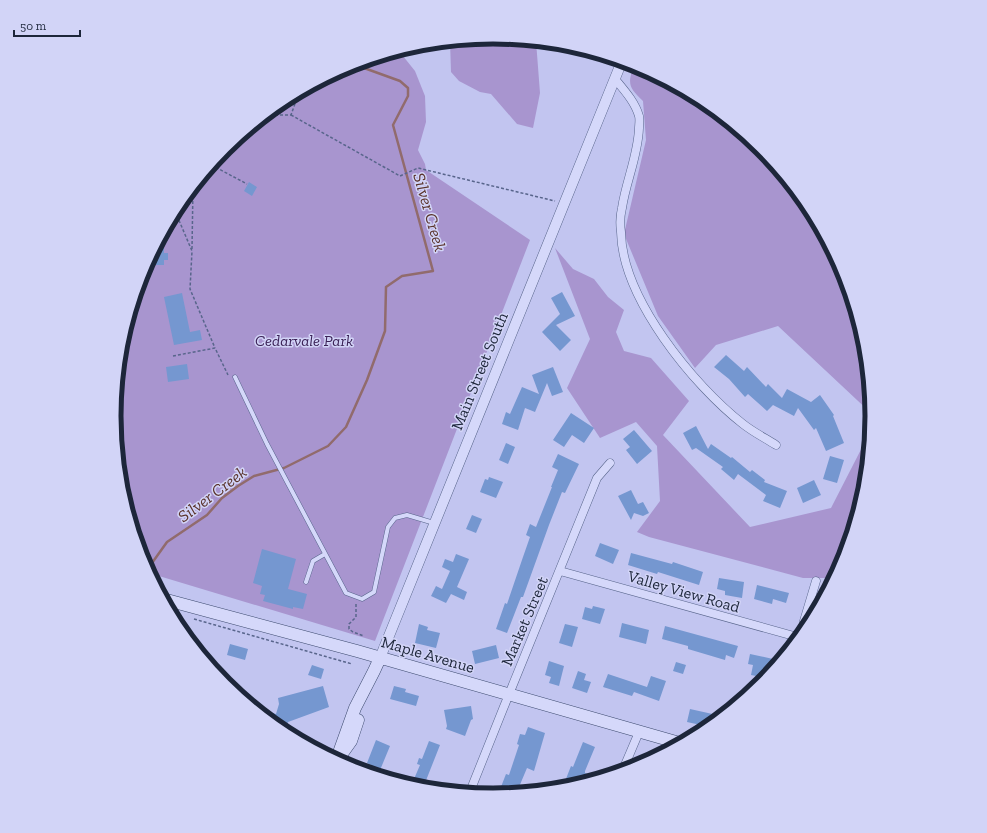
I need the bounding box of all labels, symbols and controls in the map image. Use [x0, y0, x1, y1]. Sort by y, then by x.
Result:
scale bar [14, 12, 80, 38]
text: 50 m [20, 19, 47, 33]
water label: Silver Creek [409, 170, 451, 254]
street label: Main Street South [447, 309, 512, 433]
park label: Cedarvale Park [255, 331, 353, 350]
water label: Silver Creek [174, 461, 251, 526]
street label: Valley View Road [625, 566, 742, 617]
street label: Market Street [497, 573, 552, 669]
street label: Maple Avenue [379, 632, 477, 677]

